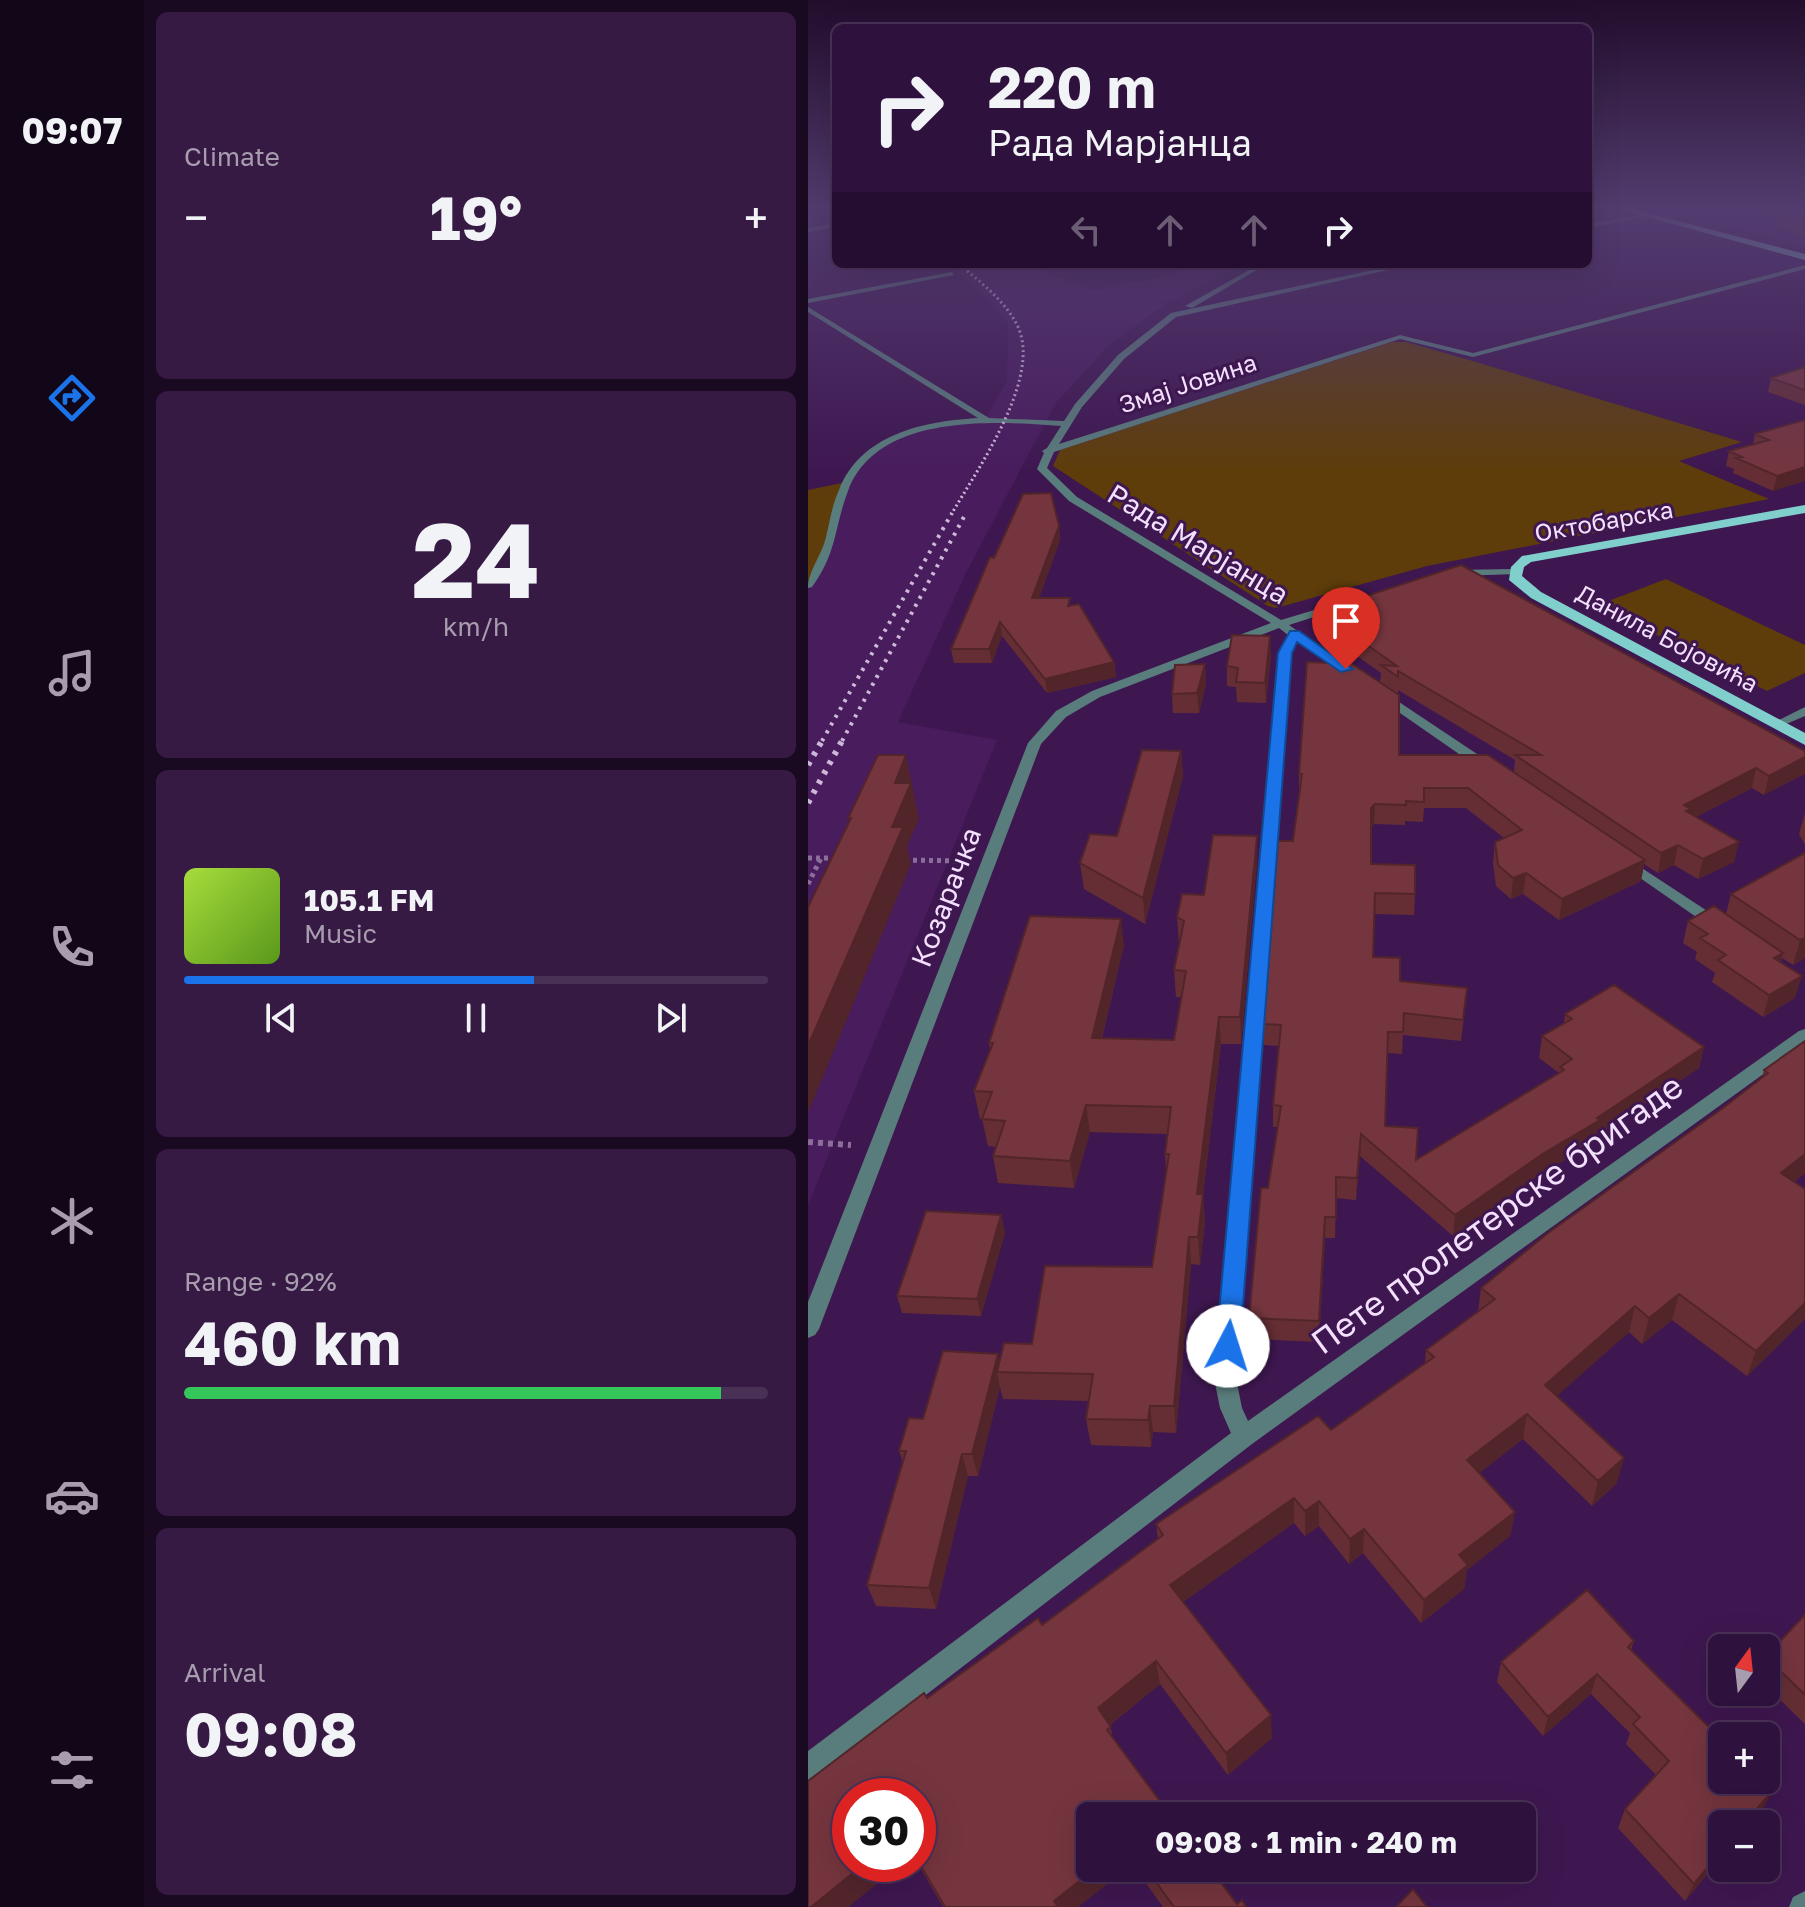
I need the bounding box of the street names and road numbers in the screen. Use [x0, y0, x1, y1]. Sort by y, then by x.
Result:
street label: Змај Јовина [1115, 347, 1260, 418]
street label: Рада Марјанца [1102, 477, 1295, 611]
street label: Октобарска [1532, 494, 1675, 547]
street label: Данила Бојовића [1572, 578, 1764, 698]
street label: Козарачка [904, 822, 987, 971]
street label: Пете пролетерске бригаде [1303, 1065, 1690, 1361]

